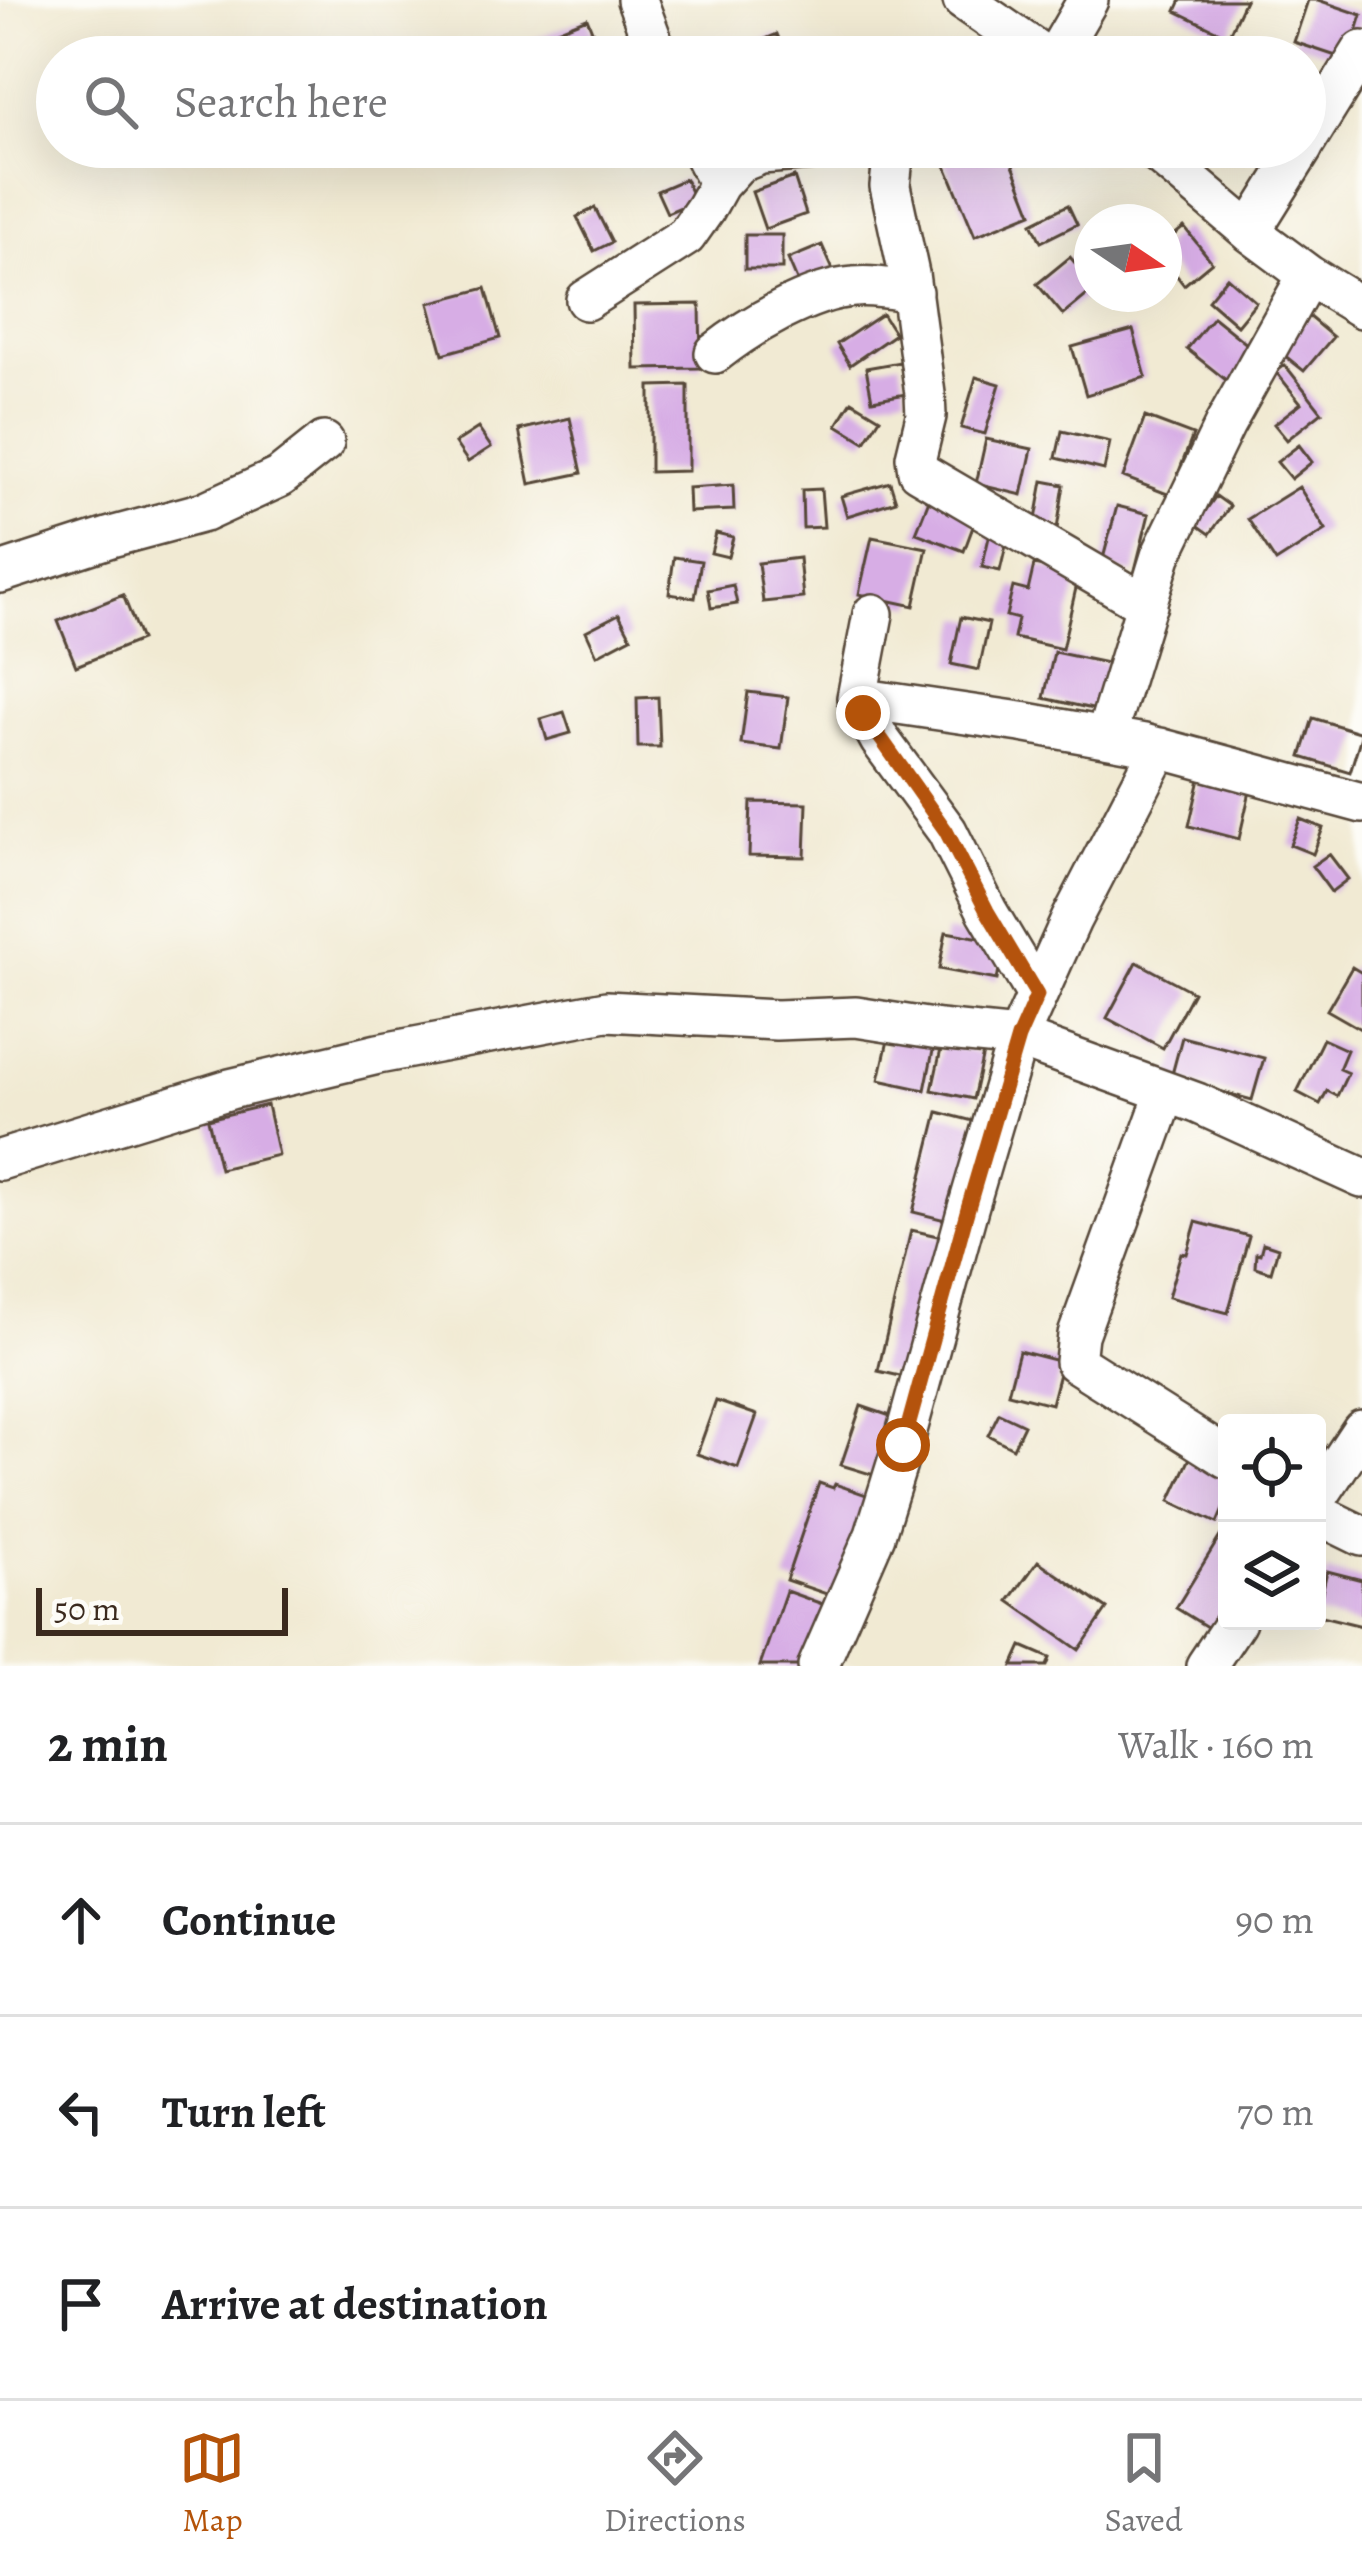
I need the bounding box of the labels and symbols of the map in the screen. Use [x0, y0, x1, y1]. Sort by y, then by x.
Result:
north arrow [1074, 204, 1182, 312]
route end [836, 686, 890, 740]
route start [876, 1418, 930, 1472]
scale bar [36, 1582, 288, 1635]

